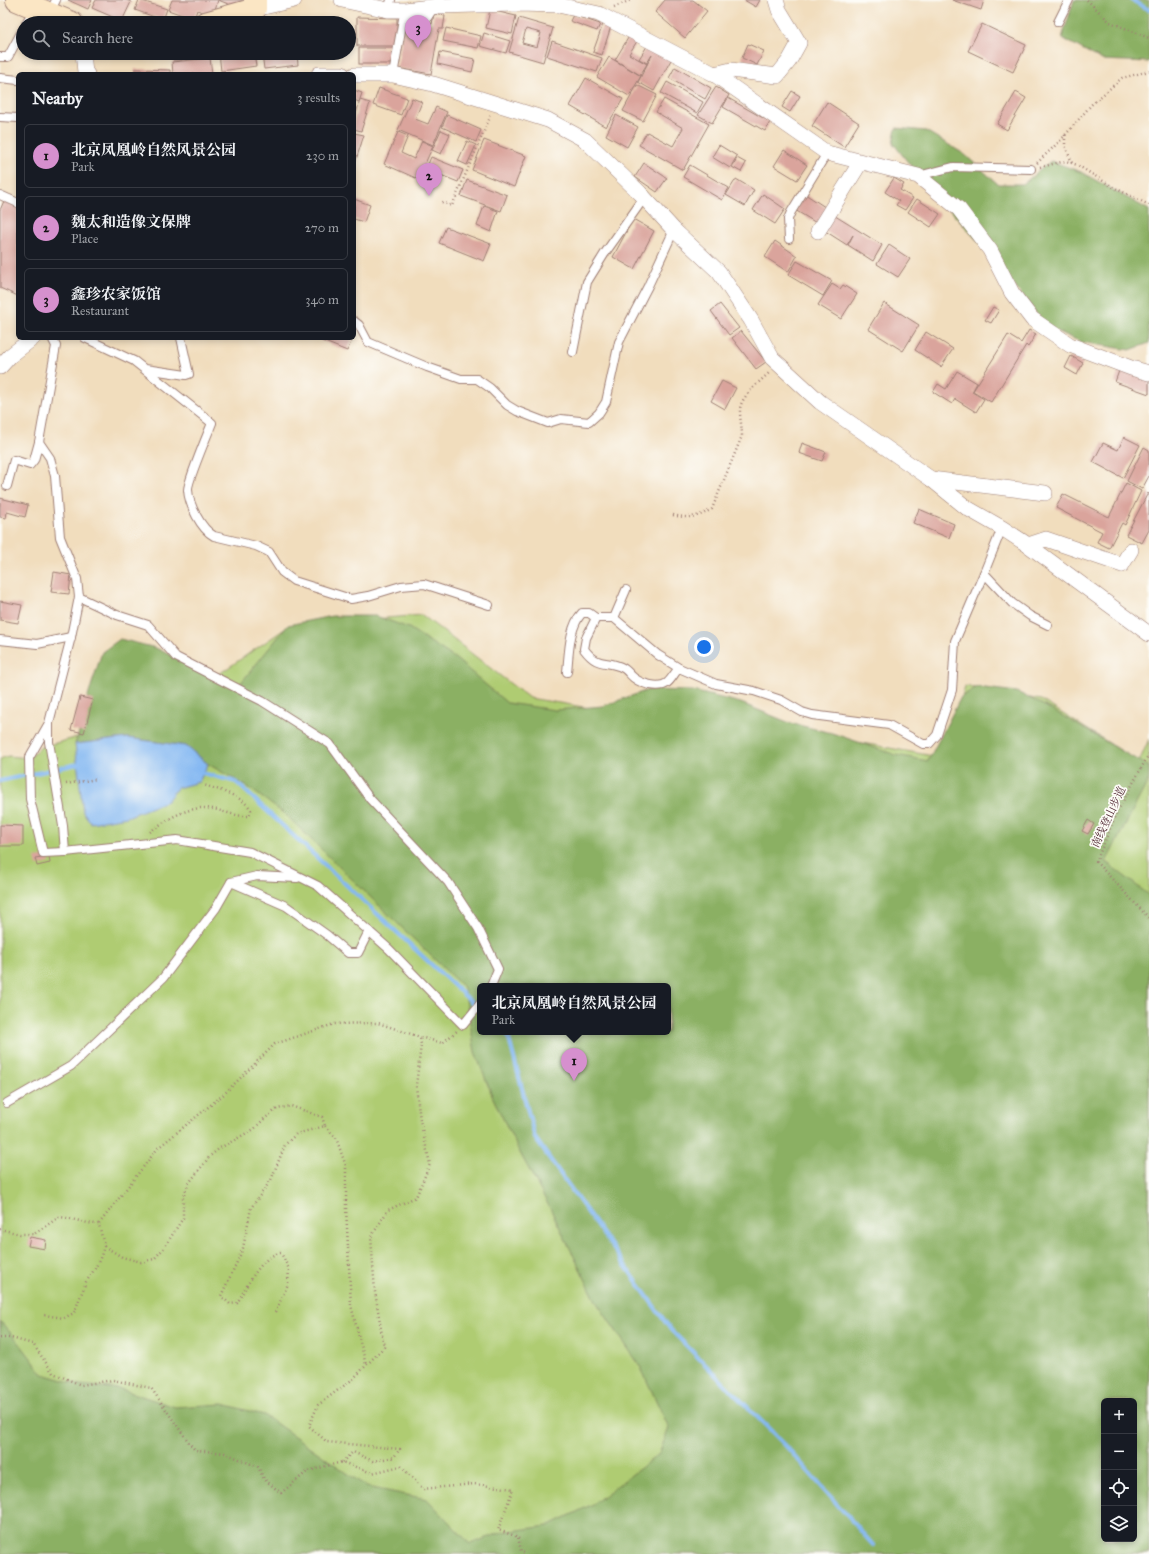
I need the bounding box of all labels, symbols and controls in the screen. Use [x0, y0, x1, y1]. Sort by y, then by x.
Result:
pin: 3 [405, 15, 431, 48]
search box [16, 16, 356, 60]
icon: search [30, 27, 52, 49]
text: Search here [62, 29, 133, 47]
text: Nearby [32, 88, 83, 109]
text: 3 results [297, 90, 340, 106]
text: 北京凤凰岭自然风景公园 [71, 141, 236, 159]
text: 1 [43, 148, 49, 164]
text: 230 m [306, 148, 339, 164]
text: Park [71, 159, 95, 175]
pin: 2 [416, 163, 442, 196]
text: 魏太和造像文保牌 [71, 213, 191, 231]
text: 2 [43, 220, 49, 236]
text: 270 m [305, 220, 339, 236]
text: Place [71, 231, 98, 247]
text: 鑫珍农家饭馆 [71, 285, 161, 303]
text: 3 [43, 292, 49, 308]
text: 340 m [305, 292, 339, 308]
text: Restaurant [71, 303, 129, 319]
your location [694, 637, 714, 657]
street label: 南线登山步道 [1089, 785, 1128, 850]
popup [477, 983, 671, 1035]
text: 北京凤凰岭自然风景公园 [491, 994, 657, 1012]
text: Park [491, 1012, 515, 1028]
pin: 1 [561, 1048, 587, 1081]
map controls [1101, 1398, 1137, 1542]
button: + [1101, 1398, 1137, 1434]
button: − [1101, 1434, 1137, 1470]
button: locate [1101, 1470, 1137, 1506]
button: layers [1101, 1506, 1137, 1542]

